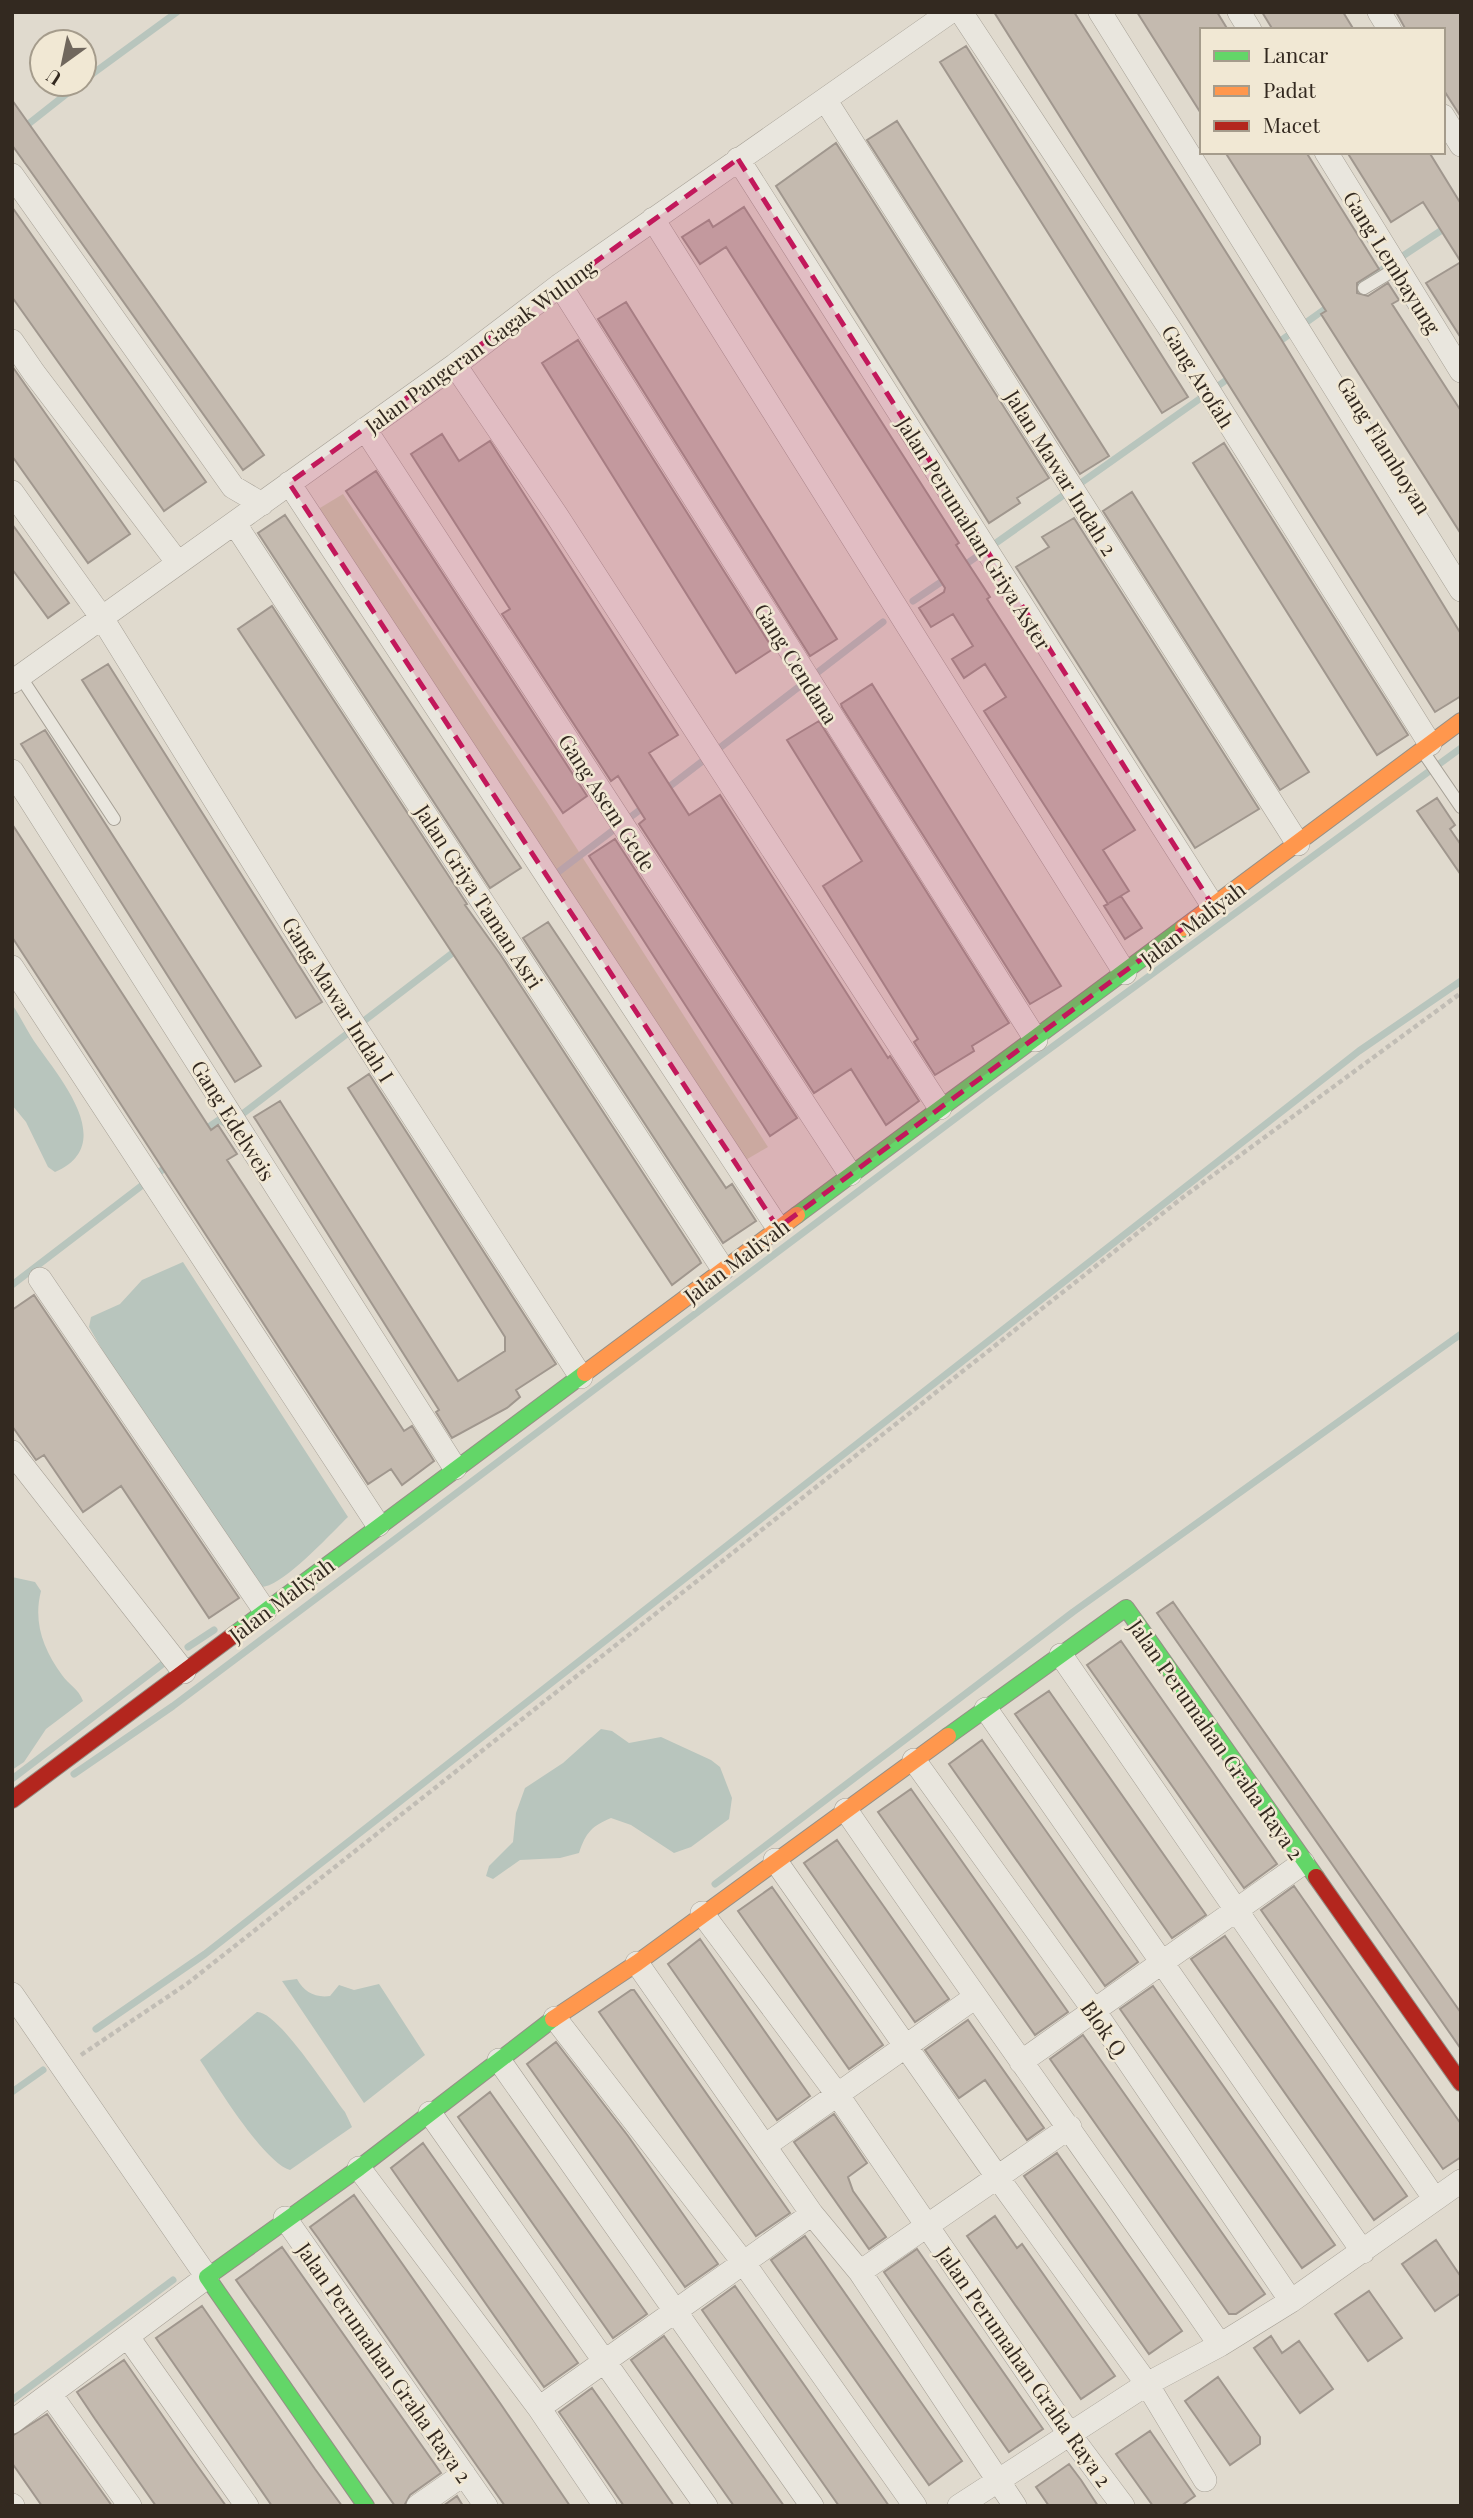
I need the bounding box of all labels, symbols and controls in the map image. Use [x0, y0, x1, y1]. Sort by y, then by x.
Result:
north arrow [28, 28, 98, 98]
legend [1200, 28, 1445, 154]
text: Lancar [1263, 40, 1329, 68]
text: U [41, 64, 66, 93]
text: Padat [1263, 75, 1316, 103]
text: Macet [1263, 110, 1320, 138]
street label: Gang Lembayung [1338, 185, 1448, 339]
street label: Jalan Pangeran Gagak Wulung [358, 252, 601, 439]
street label: Gang Arofah [1156, 319, 1242, 433]
street label: Gang Flamboyan [1331, 371, 1439, 519]
street label: Jalan Mawar Indah 2 [999, 383, 1124, 560]
street label: Jalan Perumahan Griya Aster [891, 410, 1059, 656]
street label: Gang Cendana [749, 597, 845, 729]
street label: Gang Asem Gede [553, 728, 663, 876]
street label: Jalan Griya Taman Asri [409, 798, 550, 993]
street label: Jalan Maliyah [1133, 874, 1251, 972]
street label: Gang Mawar Indah I [277, 911, 401, 1087]
street label: Gang Edelweis [186, 1054, 282, 1186]
street label: Jalan Maliyah [677, 1211, 795, 1309]
street label: Jalan Maliyah [222, 1550, 340, 1648]
street label: Jalan Perumahan Graha Raya 2 [1123, 1613, 1311, 1865]
street label: Blok Q [1076, 1995, 1135, 2063]
street label: Jalan Perumahan Graha Raya 2 [291, 2236, 479, 2488]
street label: Jalan Perumahan Graha Raya 2 [931, 2240, 1119, 2492]

